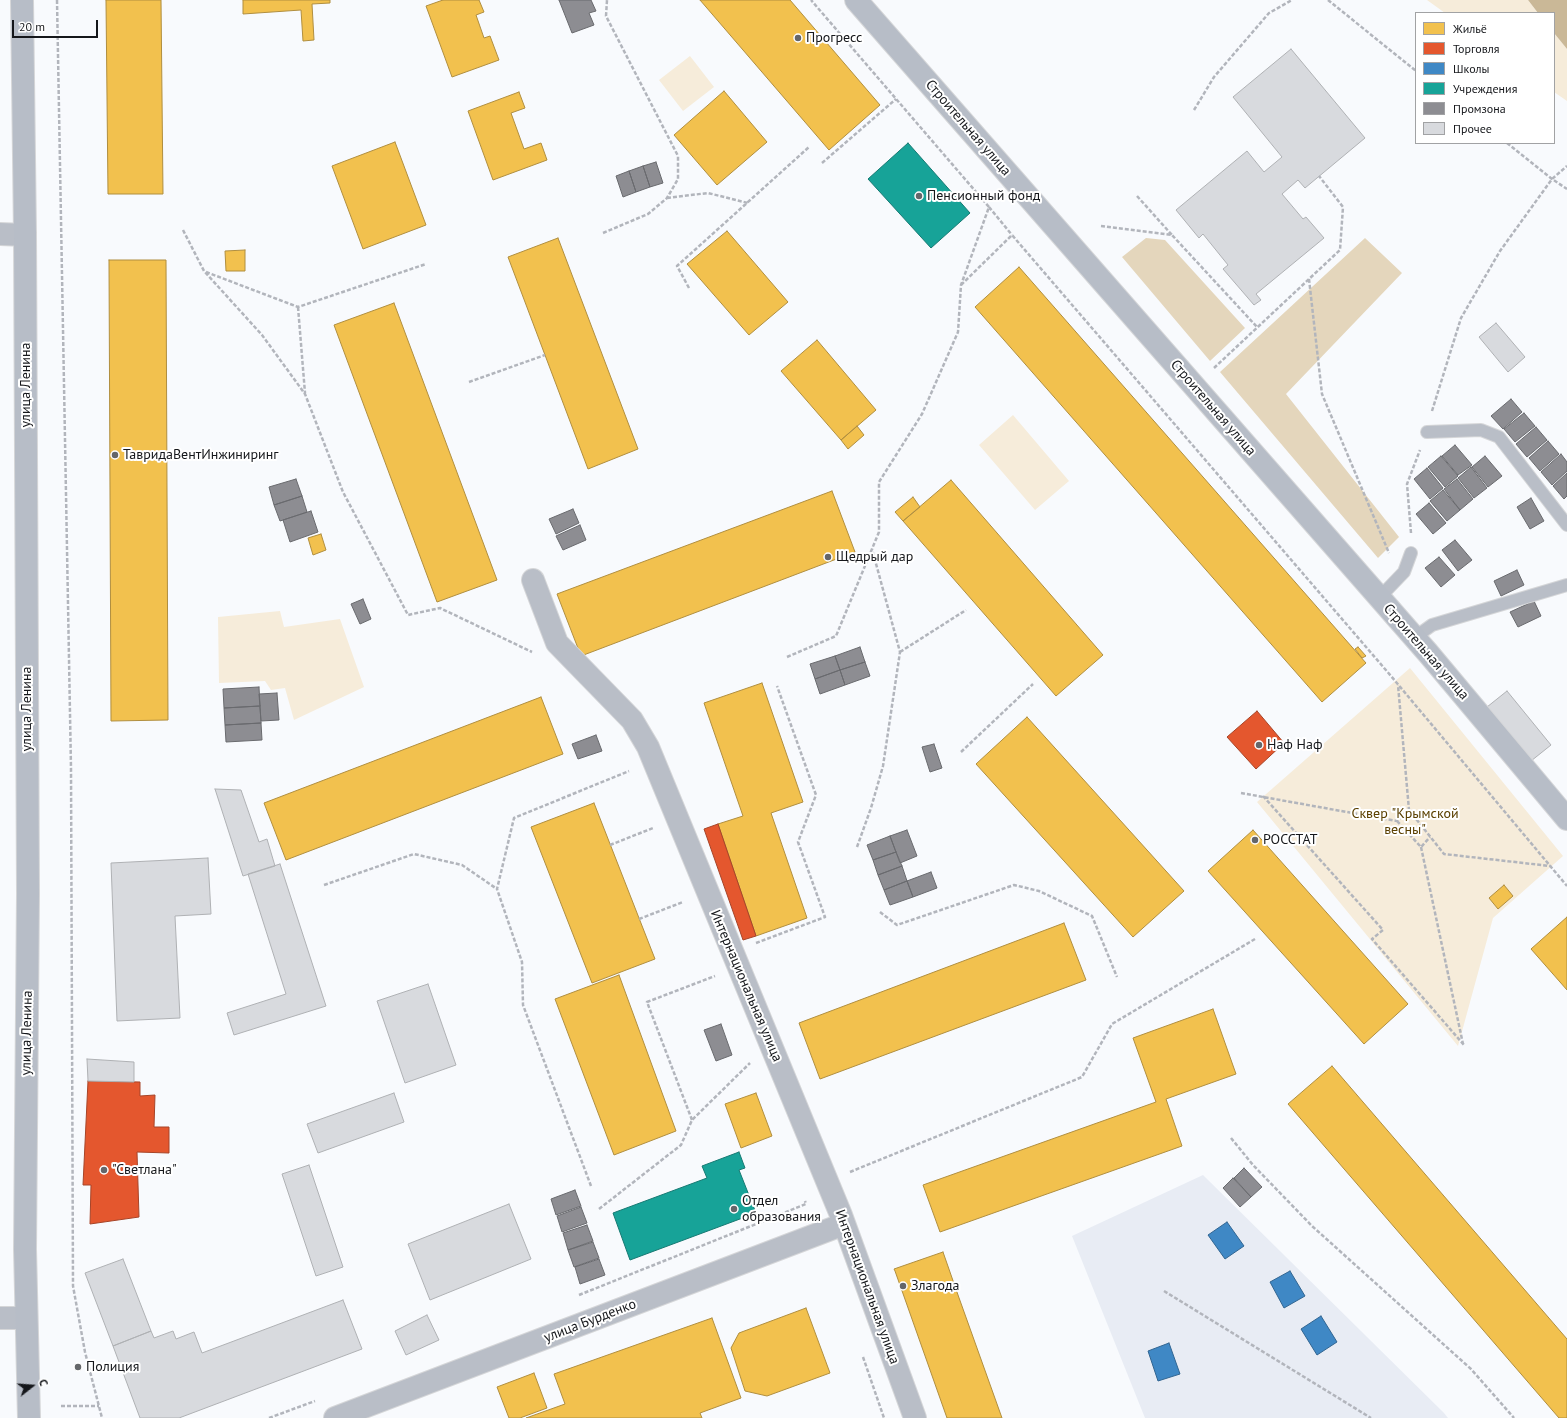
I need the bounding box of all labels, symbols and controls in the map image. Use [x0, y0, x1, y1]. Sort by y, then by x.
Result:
scale bar [14, 12, 100, 38]
legend [1415, 12, 1555, 144]
text: 20 m [19, 19, 45, 34]
text: Жильё [1453, 21, 1487, 36]
place label: Прогресс [806, 30, 862, 46]
marker: Прогресс [793, 33, 803, 43]
text: Торговля [1453, 41, 1499, 56]
text: Школы [1453, 61, 1489, 76]
street label: Строительная улица [922, 77, 1014, 179]
text: Учреждения [1453, 81, 1517, 96]
text: Промзона [1453, 101, 1506, 116]
text: Прочее [1453, 121, 1492, 136]
place label: Пенсионный фонд [927, 188, 1040, 204]
marker: Пенсионный фонд [914, 191, 924, 201]
street label: улица Ленина [18, 343, 34, 427]
street label: Строительная улица [1167, 357, 1259, 459]
place label: ТавридаВентИнжиниринг [123, 447, 278, 463]
marker: ТавридаВентИнжиниринг [110, 450, 120, 460]
place label: Щедрый дар [836, 549, 913, 565]
marker: Щедрый дар [823, 552, 833, 562]
street label: Строительная улица [1380, 601, 1472, 703]
street label: улица Ленина [19, 667, 35, 751]
place label: Наф Наф [1267, 737, 1322, 753]
marker: Наф Наф [1254, 740, 1264, 750]
park label: Сквер "Крымской весны" [1351, 806, 1459, 838]
place label: РОССТАТ [1263, 832, 1317, 848]
marker: РОССТАТ [1250, 835, 1260, 845]
street label: Интернациональная улица [706, 908, 786, 1064]
street label: улица Ленина [18, 990, 36, 1076]
place label: "Светлана" [112, 1162, 177, 1178]
marker: "Светлана" [99, 1165, 109, 1175]
place label: Отдел образования [742, 1193, 821, 1226]
marker: Отдел образования [729, 1204, 739, 1214]
street label: Интернациональная улица [831, 1208, 903, 1366]
place label: Злагода [911, 1278, 959, 1294]
marker: Злагода [898, 1281, 908, 1291]
street label: улица Бурденко [542, 1296, 638, 1346]
place label: Полиция [86, 1359, 139, 1375]
marker: Полиция [73, 1362, 83, 1372]
north arrow [12, 1366, 52, 1406]
text: С [36, 1378, 51, 1387]

